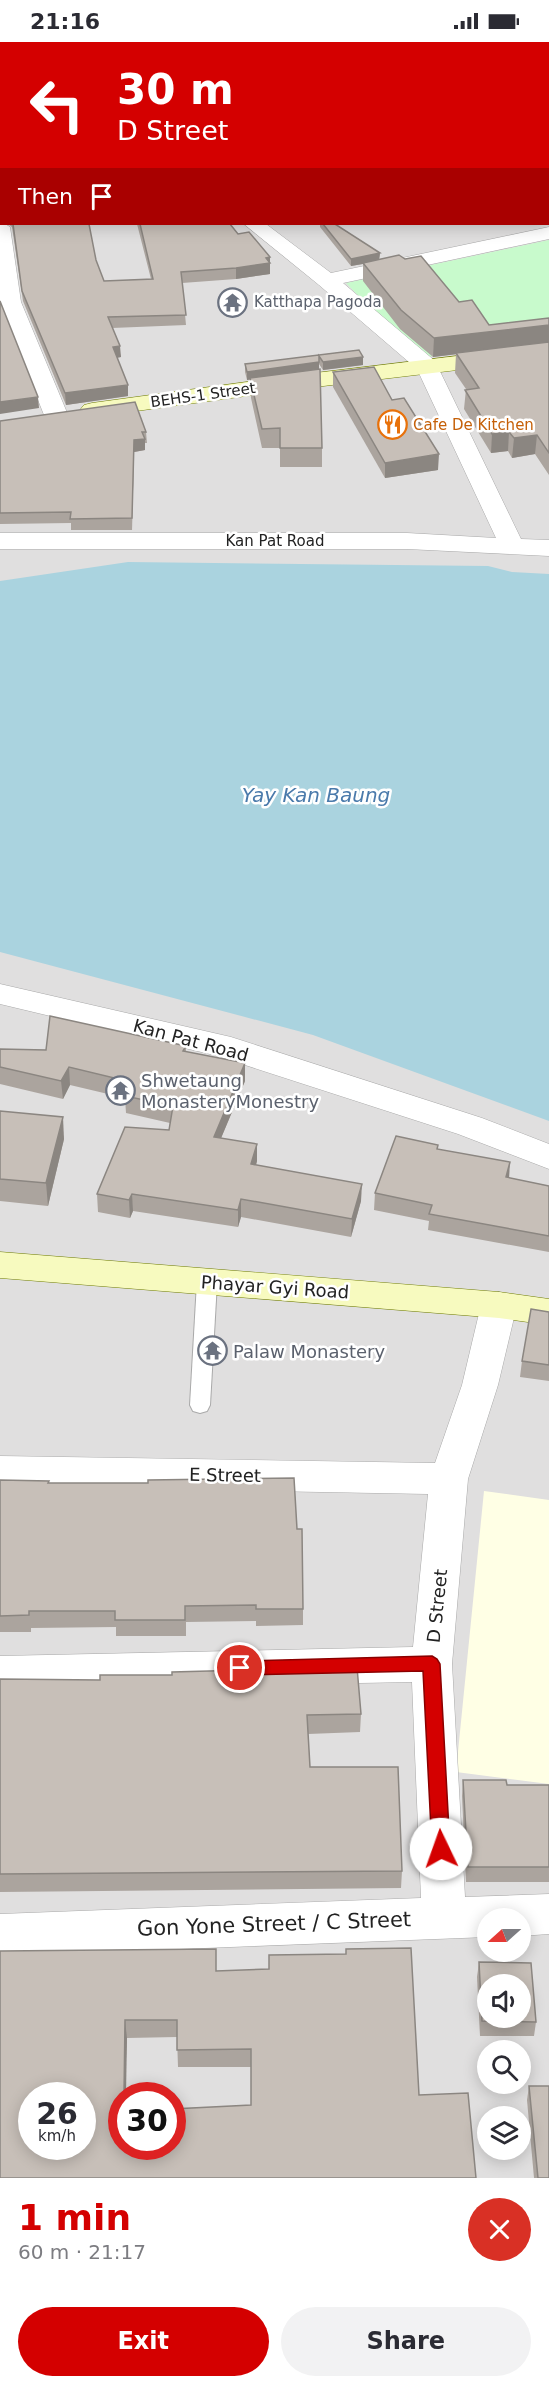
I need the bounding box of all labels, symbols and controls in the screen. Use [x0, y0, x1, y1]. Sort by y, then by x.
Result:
text: 21:16 [30, 9, 100, 34]
text: 30 m [117, 65, 234, 114]
icon: left [18, 66, 96, 144]
text: D Street [117, 115, 228, 146]
icon: arrive [85, 180, 118, 213]
text: Then [18, 184, 73, 209]
temple icon: Katthapa Pagoda [217, 286, 249, 318]
place label: Katthapa Pagoda [254, 293, 382, 311]
street label: BEHS-1 Street [149, 379, 257, 411]
restaurant icon: Cafe De Kitchen [376, 409, 408, 441]
place label: Cafe De Kitchen [413, 416, 534, 434]
street label: Kan Pat Road [226, 532, 324, 550]
water label: Yay Kan Baung [242, 783, 390, 807]
street label: Kan Pat Road [131, 1015, 251, 1065]
place label: Shwetaung MonasteryMonestry [141, 1070, 319, 1112]
temple icon: Shwetaung MonasteryMonestry [104, 1074, 136, 1106]
street label: Phayar Gyi Road [200, 1271, 350, 1303]
temple icon: Palaw Monastery [196, 1335, 228, 1367]
place label: Palaw Monastery [233, 1341, 385, 1362]
street label: E Street [189, 1464, 261, 1486]
street label: D Street [423, 1568, 451, 1644]
pin [214, 1642, 265, 1693]
icon: arrive [223, 1651, 256, 1684]
position arrow [409, 1817, 473, 1881]
street label: Gon Yone Street / C Street [137, 1907, 411, 1941]
north arrow [477, 1908, 531, 1962]
map controls [477, 1908, 531, 2160]
button: sound [477, 1974, 531, 2028]
button: search [477, 2040, 531, 2094]
speed limit sign: 30 [108, 2082, 186, 2160]
text: 26 [36, 2096, 78, 2131]
button: layers [477, 2106, 531, 2160]
text: km/h [38, 2127, 76, 2145]
text: 1 min [18, 2197, 131, 2238]
button: close [468, 2198, 531, 2261]
text: 60 m · 21:17 [18, 2240, 146, 2264]
button: Exit [18, 2307, 269, 2376]
button: Share [281, 2307, 531, 2376]

